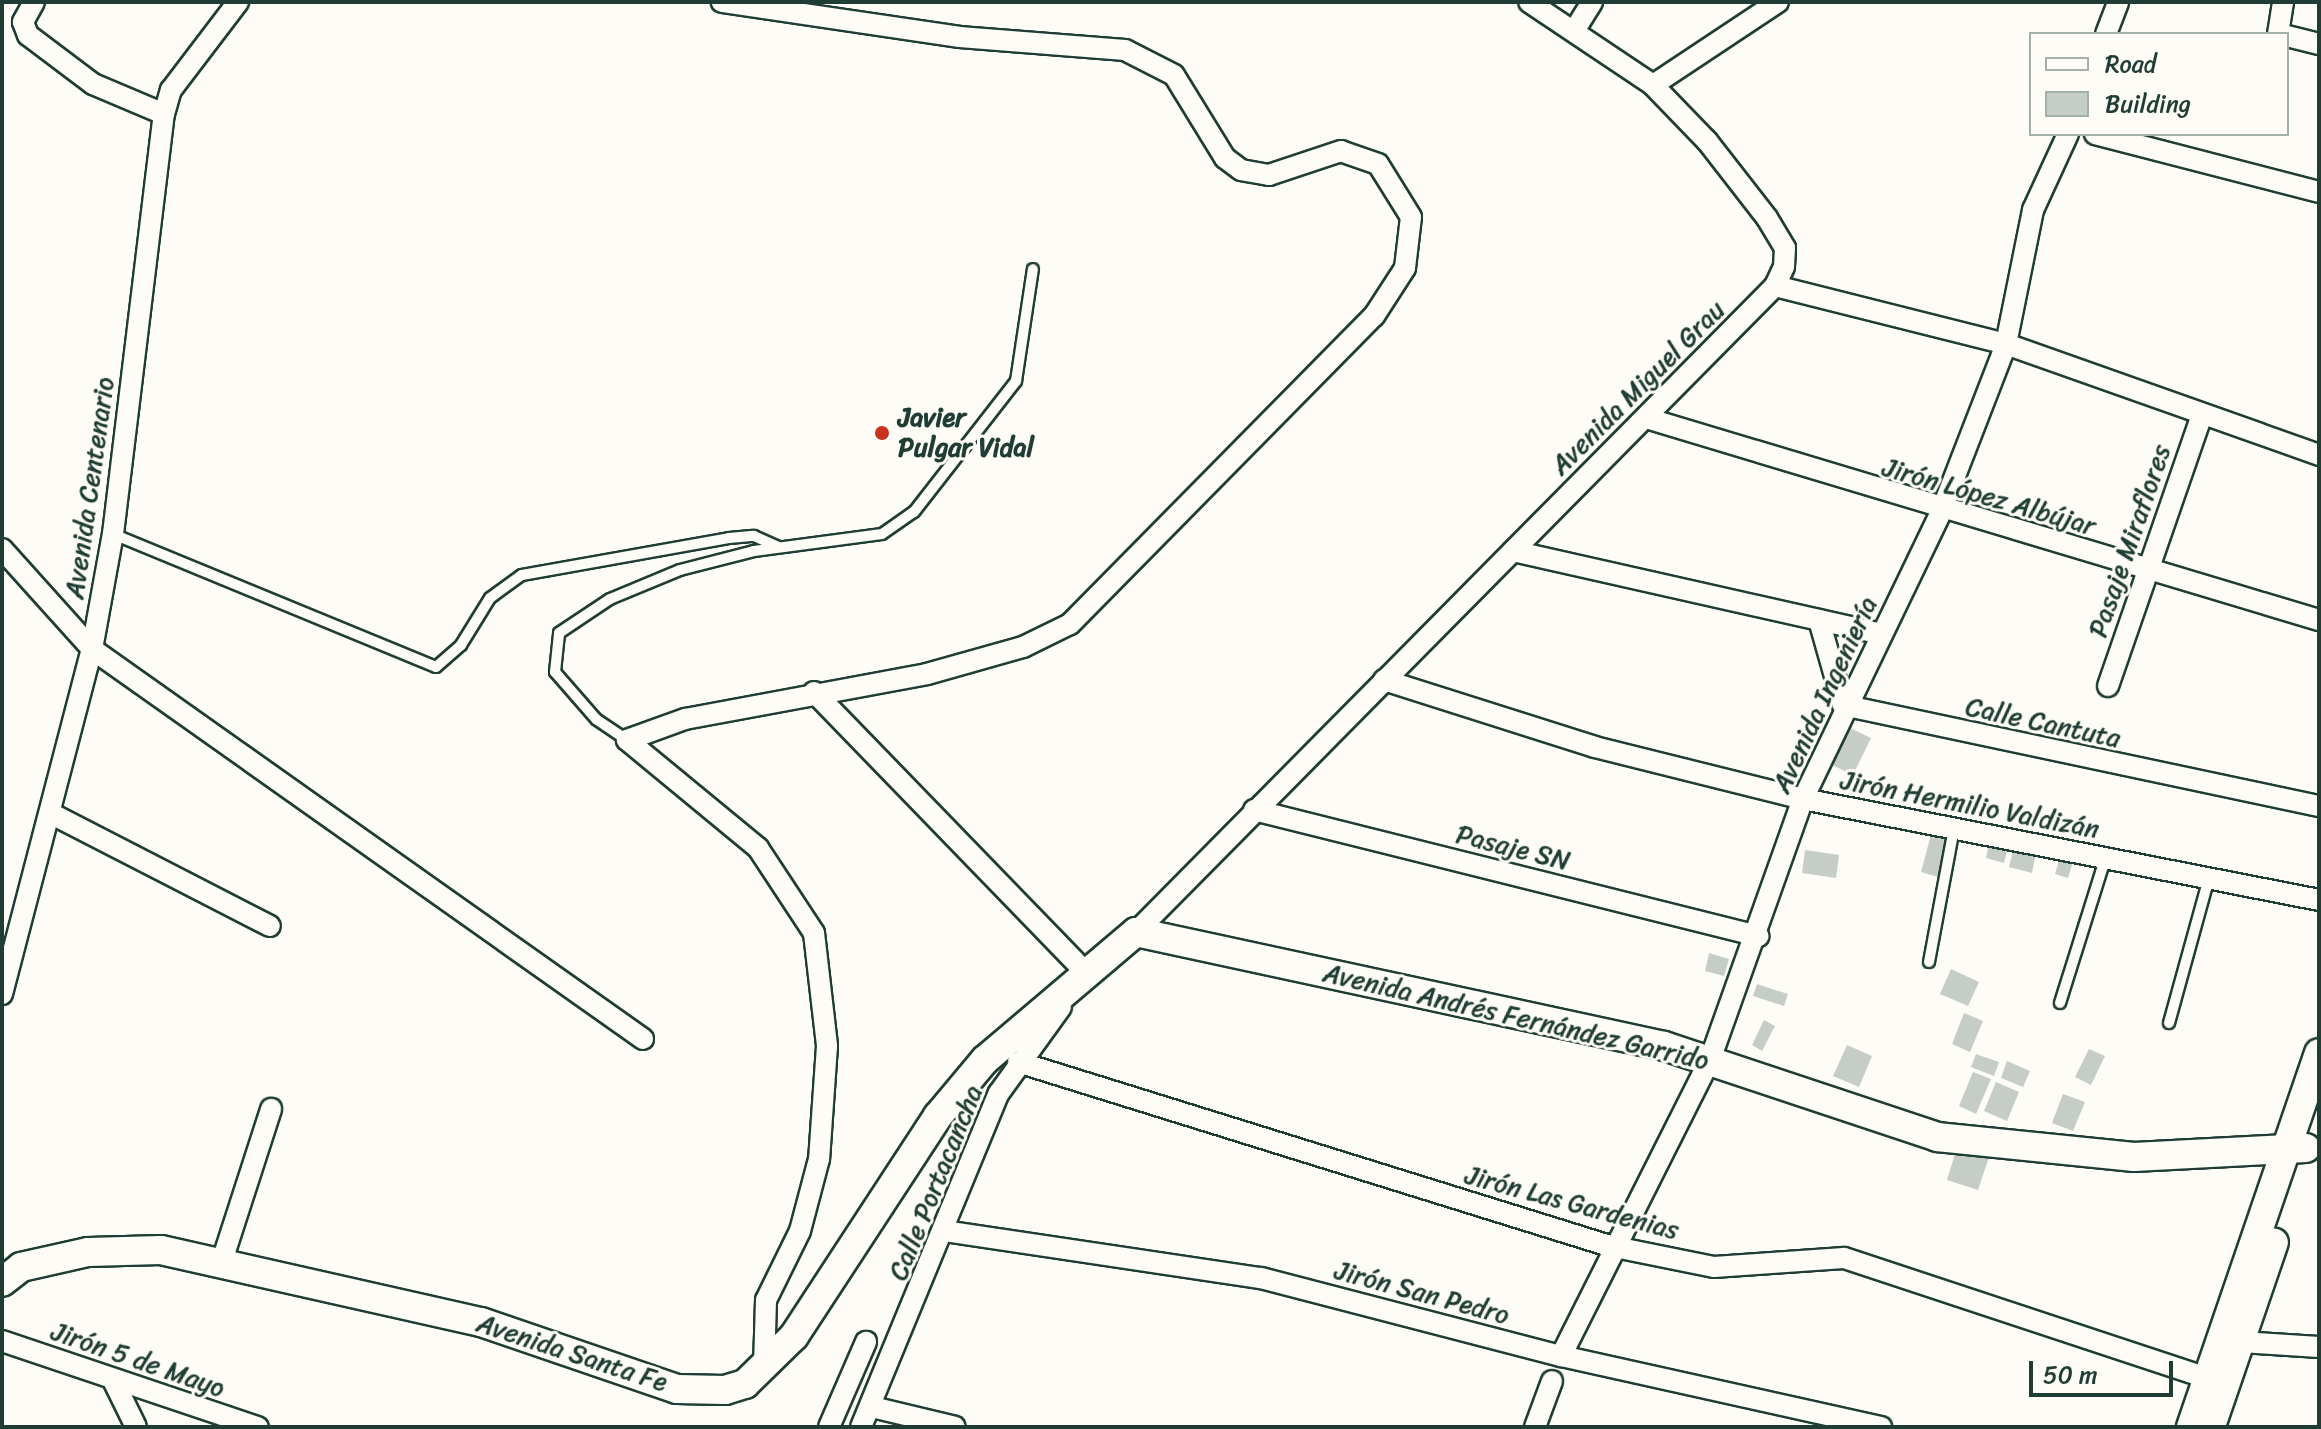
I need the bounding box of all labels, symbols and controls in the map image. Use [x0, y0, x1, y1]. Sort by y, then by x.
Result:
legend [2029, 32, 2289, 136]
text: Road [2105, 43, 2156, 85]
text: Building [2105, 83, 2191, 125]
street label: Avenida Miguel Grau [1545, 295, 1731, 481]
street label: Avenida Centenario [59, 375, 121, 601]
place label: Javier Pulgar Vidal [898, 402, 1036, 464]
marker: Javier Pulgar Vidal [873, 424, 891, 442]
street label: Pasaje Miraflores [2082, 441, 2178, 641]
street label: Jirón López Albújar [1879, 452, 2099, 542]
street label: Avenida Ingeniería [1766, 592, 1884, 798]
street label: Calle Cantuta [1963, 691, 2123, 755]
street label: Jirón Hermilio Valdizán [1838, 765, 2102, 845]
street label: Pasaje SN [1453, 819, 1573, 877]
street label: Avenida Andrés Fernández Garrido [1320, 957, 1712, 1077]
street label: Calle Portacancha [883, 1081, 989, 1285]
street label: Jirón Las Gardenias [1461, 1159, 1683, 1247]
street label: Jirón San Pedro [1331, 1255, 1513, 1331]
street label: Avenida Santa Fe [472, 1307, 672, 1399]
street label: Jirón 5 de Mayo [47, 1316, 229, 1404]
scale bar [2033, 1345, 2177, 1395]
text: 50 m [2043, 1354, 2098, 1396]

